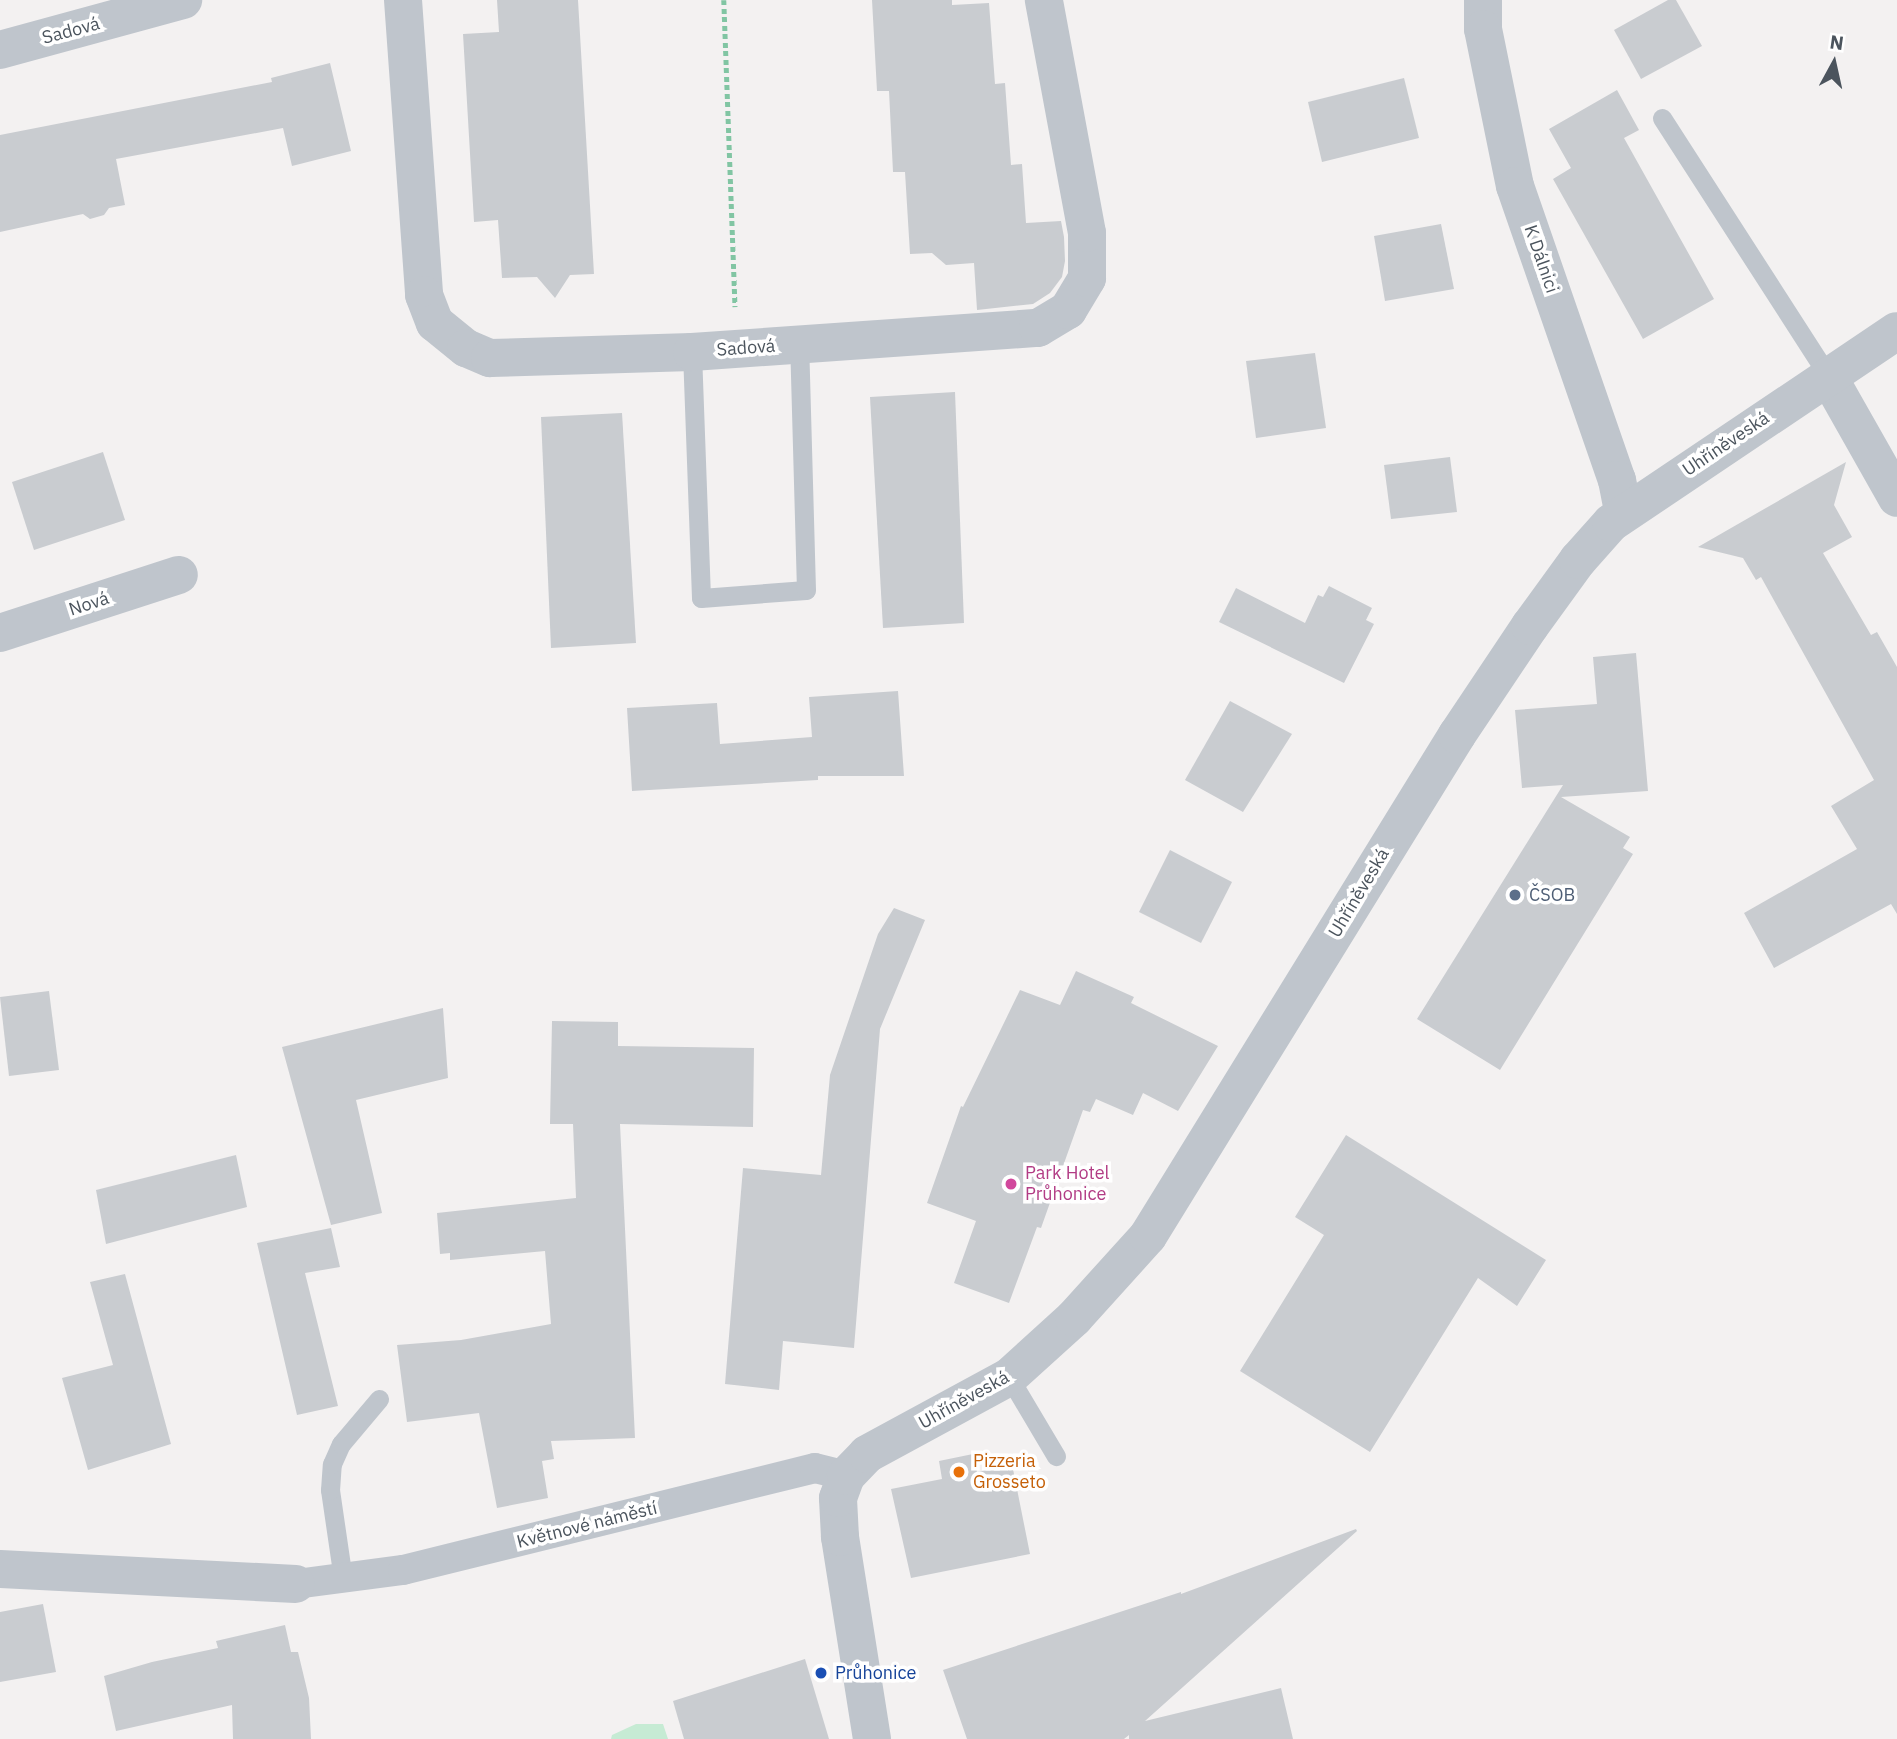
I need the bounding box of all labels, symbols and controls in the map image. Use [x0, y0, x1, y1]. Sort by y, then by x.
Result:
street label: Sadová [40, 13, 102, 49]
north arrow [1799, 28, 1869, 98]
text: N [1828, 29, 1845, 55]
street label: K Dálnici [1519, 222, 1563, 296]
street label: Sadová [716, 335, 776, 361]
street label: Uhříněveská [1679, 407, 1773, 481]
street label: Nová [66, 587, 112, 621]
street label: Uhříněveská [1324, 845, 1394, 941]
place label: ČSOB [1529, 884, 1575, 906]
marker: ČSOB [1507, 887, 1523, 903]
place label: Park Hotel Průhonice [1025, 1163, 1110, 1206]
marker: Park Hotel Průhonice [1003, 1176, 1019, 1192]
street label: Uhříněveská [915, 1366, 1013, 1434]
place label: Pizzeria Grosseto [973, 1451, 1046, 1494]
marker: Pizzeria Grosseto [951, 1464, 967, 1480]
street label: Květnové náměstí [515, 1497, 659, 1553]
place label: Průhonice [835, 1662, 916, 1684]
marker: Průhonice [813, 1665, 829, 1681]

